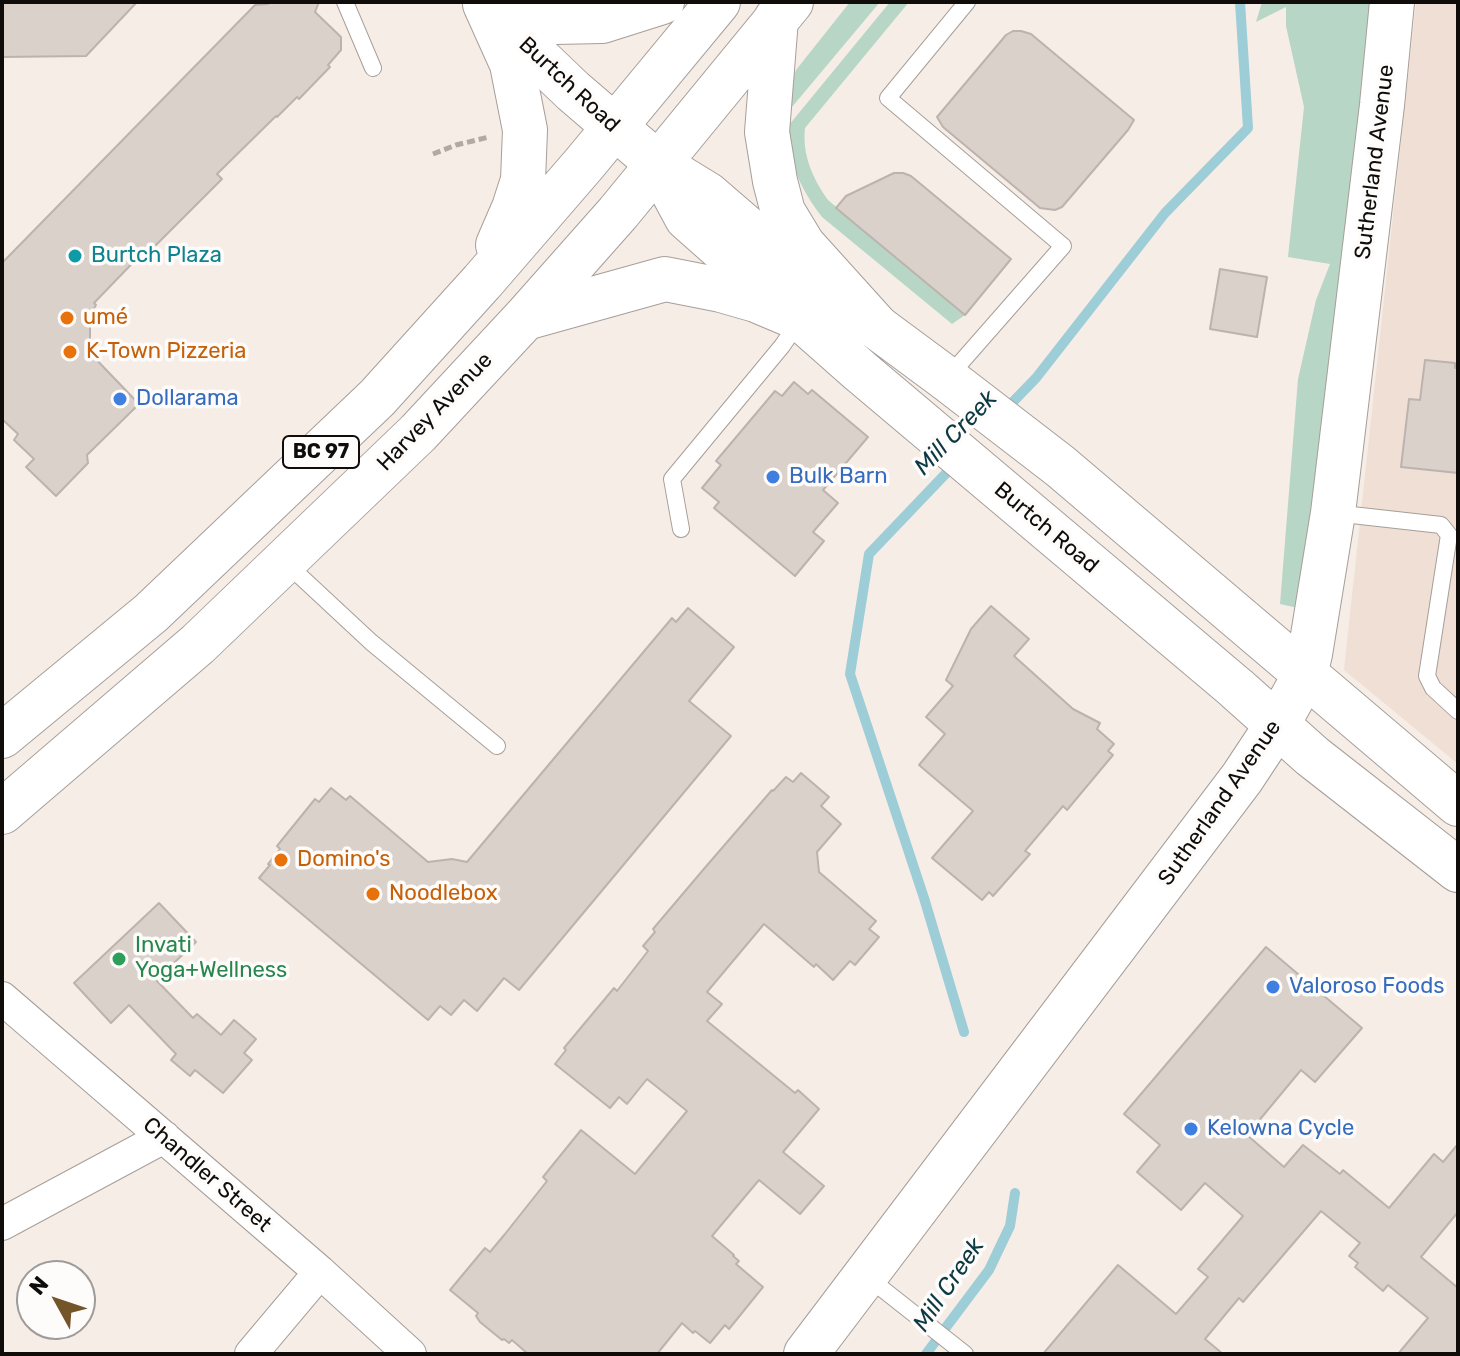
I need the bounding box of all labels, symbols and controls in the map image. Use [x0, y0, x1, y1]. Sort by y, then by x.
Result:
street label: Burtch Road [513, 32, 625, 138]
street label: Sutherland Avenue [1350, 63, 1400, 261]
place label: Burtch Plaza [91, 243, 222, 269]
marker: Burtch Plaza [66, 247, 84, 265]
place label: umé [83, 305, 128, 331]
marker: umé [58, 309, 76, 327]
place label: K-Town Pizzeria [86, 339, 246, 365]
marker: K-Town Pizzeria [61, 343, 79, 361]
street label: Harvey Avenue [372, 347, 498, 477]
water label: Mill Creek [909, 385, 1003, 481]
place label: Dollarama [136, 386, 239, 412]
marker: Dollarama [111, 390, 129, 408]
road number: BC 97 [283, 436, 359, 468]
place label: Bulk Barn [789, 464, 888, 490]
marker: Bulk Barn [764, 468, 782, 486]
street label: Burtch Road [988, 477, 1104, 579]
street label: Sutherland Avenue [1153, 715, 1287, 891]
place label: Domino's [297, 847, 391, 873]
marker: Domino's [272, 851, 290, 869]
place label: Noodlebox [389, 881, 498, 907]
marker: Noodlebox [364, 885, 382, 903]
place label: Invati Yoga+Wellness [135, 933, 287, 984]
marker: Invati Yoga+Wellness [110, 950, 128, 968]
place label: Valoroso Foods [1289, 974, 1444, 1000]
marker: Valoroso Foods [1264, 978, 1282, 996]
street label: Chandler Street [137, 1112, 277, 1238]
place label: Kelowna Cycle [1207, 1116, 1354, 1142]
marker: Kelowna Cycle [1182, 1120, 1200, 1138]
water label: Mill Creek [907, 1233, 991, 1337]
north arrow [16, 1260, 96, 1340]
text: N [23, 1271, 54, 1300]

